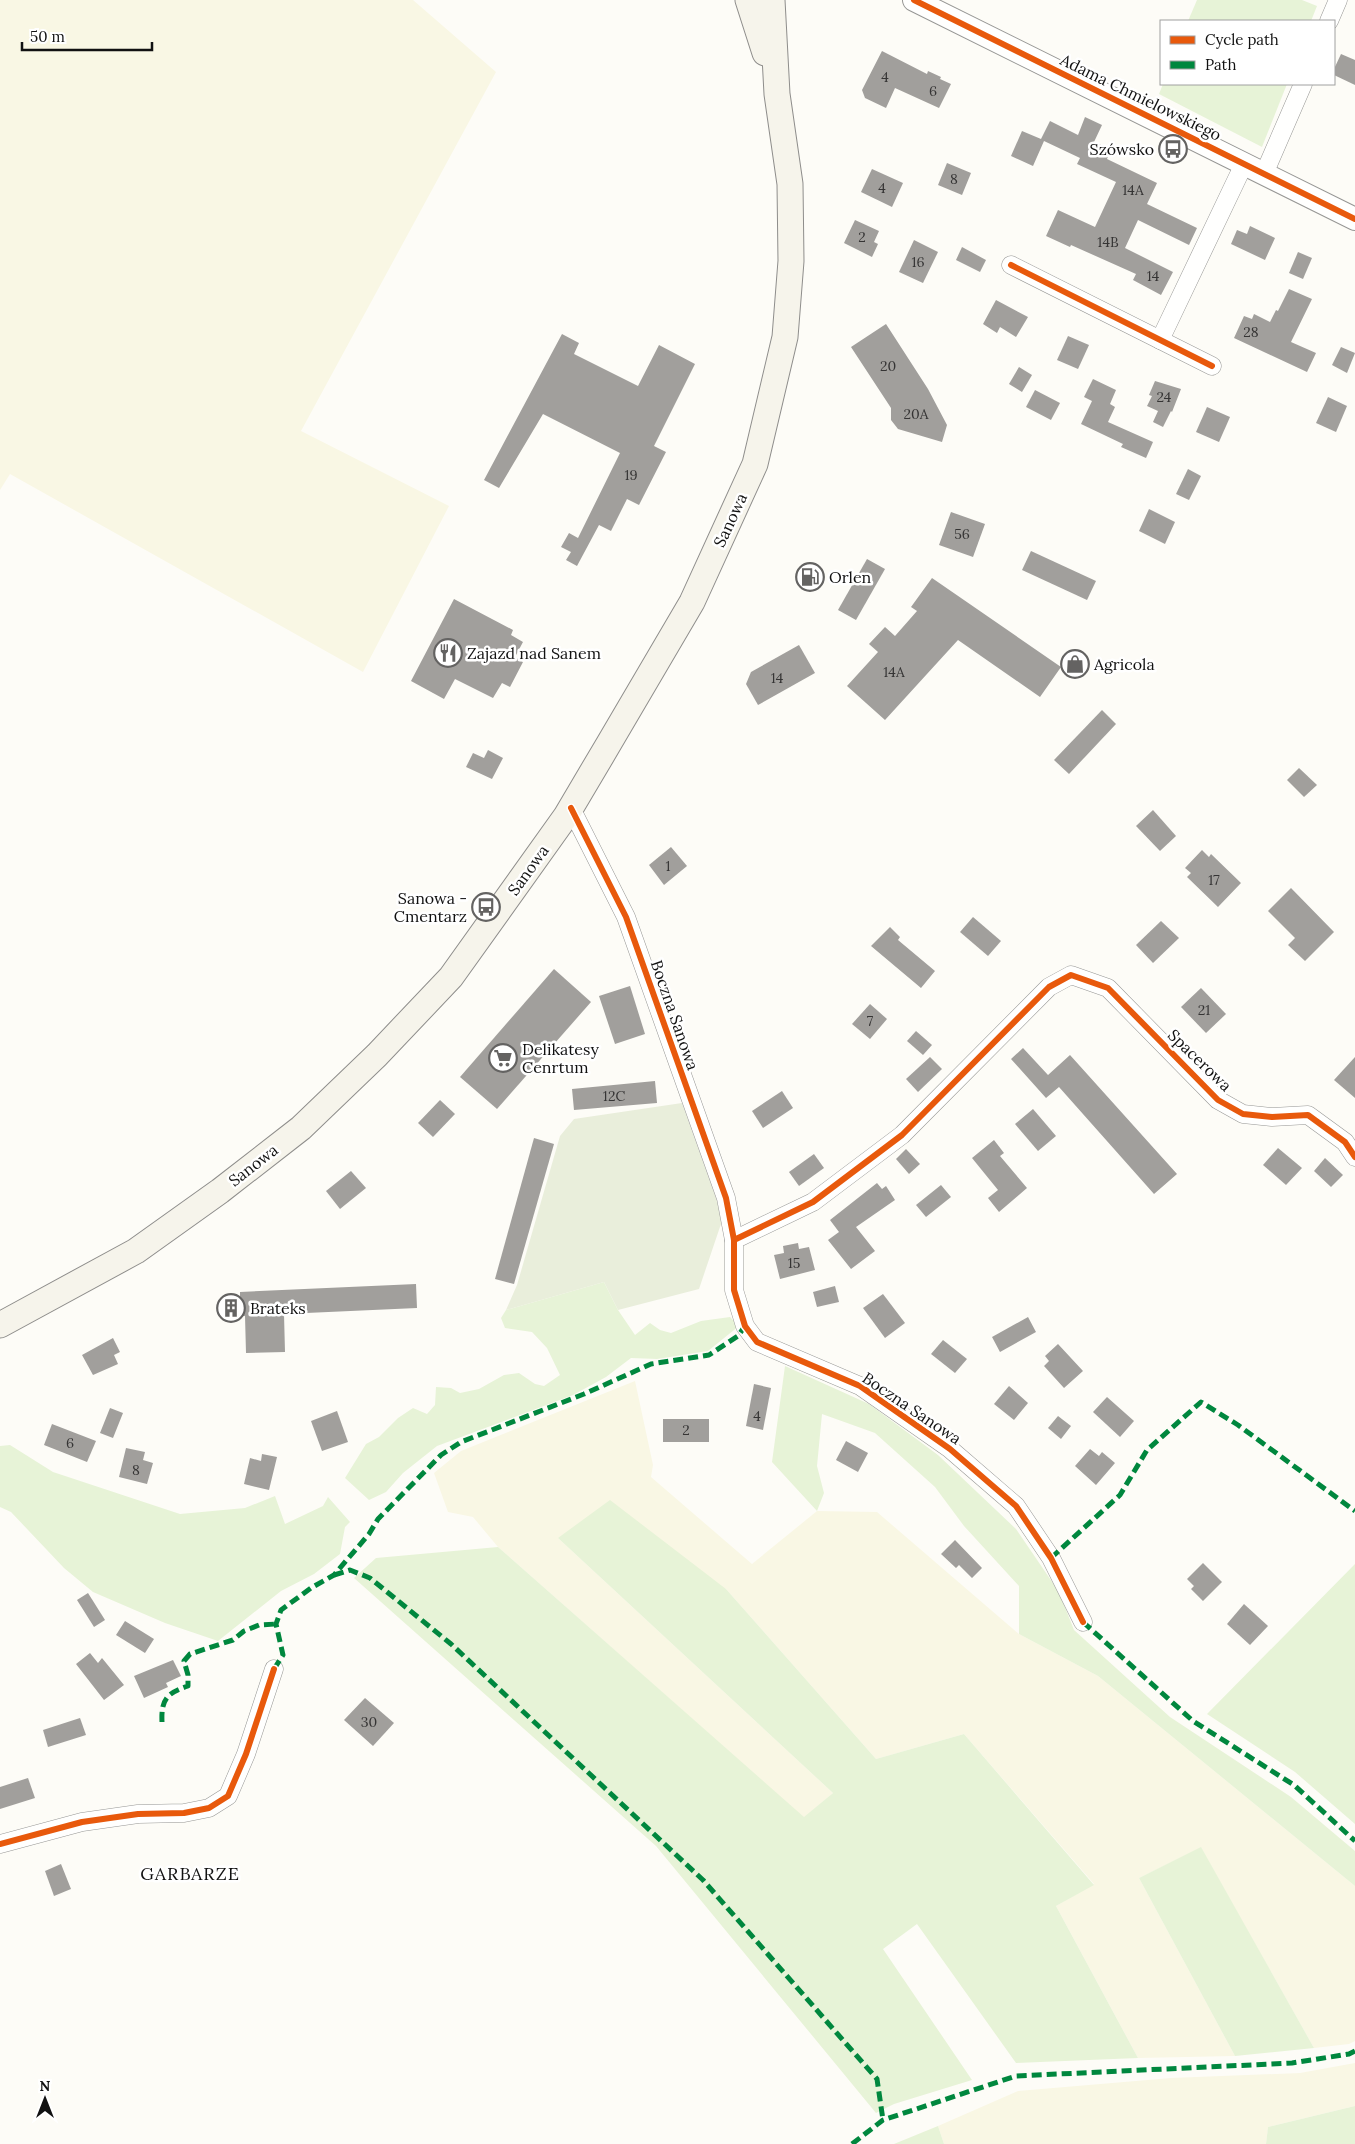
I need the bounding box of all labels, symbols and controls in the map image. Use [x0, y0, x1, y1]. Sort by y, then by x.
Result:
scale bar [22, 20, 152, 52]
legend [1160, 20, 1335, 85]
text: 50 m [30, 27, 65, 46]
text: Cycle path [1205, 30, 1279, 49]
street label: Adama Chmielowskiego [1056, 49, 1225, 145]
text: Path [1205, 55, 1236, 74]
house number: 4 [881, 68, 889, 86]
house number: 6 [929, 82, 937, 100]
bus stop icon: Szówsko [1158, 134, 1188, 164]
place label: Szówsko [1090, 139, 1154, 159]
house number: 8 [950, 170, 958, 188]
house number: 4 [878, 179, 886, 197]
house number: 14A [1122, 181, 1144, 199]
house number: 2 [858, 228, 866, 246]
house number: 14B [1097, 233, 1119, 251]
house number: 16 [911, 253, 925, 271]
house number: 14 [1147, 267, 1160, 285]
house number: 28 [1243, 323, 1259, 341]
house number: 20 [880, 357, 896, 375]
house number: 24 [1157, 388, 1172, 406]
house number: 20A [904, 405, 929, 423]
house number: 19 [624, 466, 638, 484]
street label: Sanowa [709, 490, 751, 550]
house number: 56 [954, 525, 970, 543]
fuel station icon: Orlen [795, 562, 825, 592]
place label: Orlen [829, 567, 872, 587]
restaurant icon: Zajazd nad Sanem [433, 638, 463, 668]
place label: Zajazd nad Sanem [467, 643, 601, 663]
shop icon: Agricola [1060, 649, 1090, 679]
place label: Agricola [1093, 654, 1155, 674]
house number: 14A [883, 663, 905, 681]
house number: 14 [771, 669, 784, 687]
street label: Sanowa [503, 841, 553, 899]
house number: 1 [665, 857, 671, 875]
house number: 17 [1208, 871, 1220, 889]
place label: Sanowa - Cmentarz [394, 888, 467, 926]
bus stop icon: Sanowa - Cmentarz [471, 892, 501, 922]
street label: Boczna Sanowa [647, 957, 703, 1073]
house number: 21 [1198, 1001, 1210, 1019]
house number: 7 [867, 1012, 874, 1030]
street label: Spacerowa [1164, 1025, 1236, 1095]
place label: Delikatesy Cenrtum [522, 1039, 599, 1077]
supermarket icon: Delikatesy Cenrtum [488, 1043, 518, 1073]
house number: 12C [603, 1087, 625, 1105]
street label: Sanowa [224, 1140, 282, 1190]
house number: 15 [788, 1254, 800, 1272]
building icon: Brateks [216, 1293, 246, 1323]
place label: Brateks [250, 1298, 306, 1318]
street label: Boczna Sanowa [859, 1368, 965, 1448]
house number: 4 [753, 1407, 761, 1425]
house number: 2 [682, 1421, 690, 1439]
house number: 6 [66, 1434, 74, 1452]
house number: 8 [132, 1461, 140, 1479]
house number: 30 [361, 1713, 377, 1731]
district label: GARBARZE [140, 1862, 240, 1885]
north arrow [20, 2074, 70, 2124]
text: N [40, 2077, 51, 2095]

